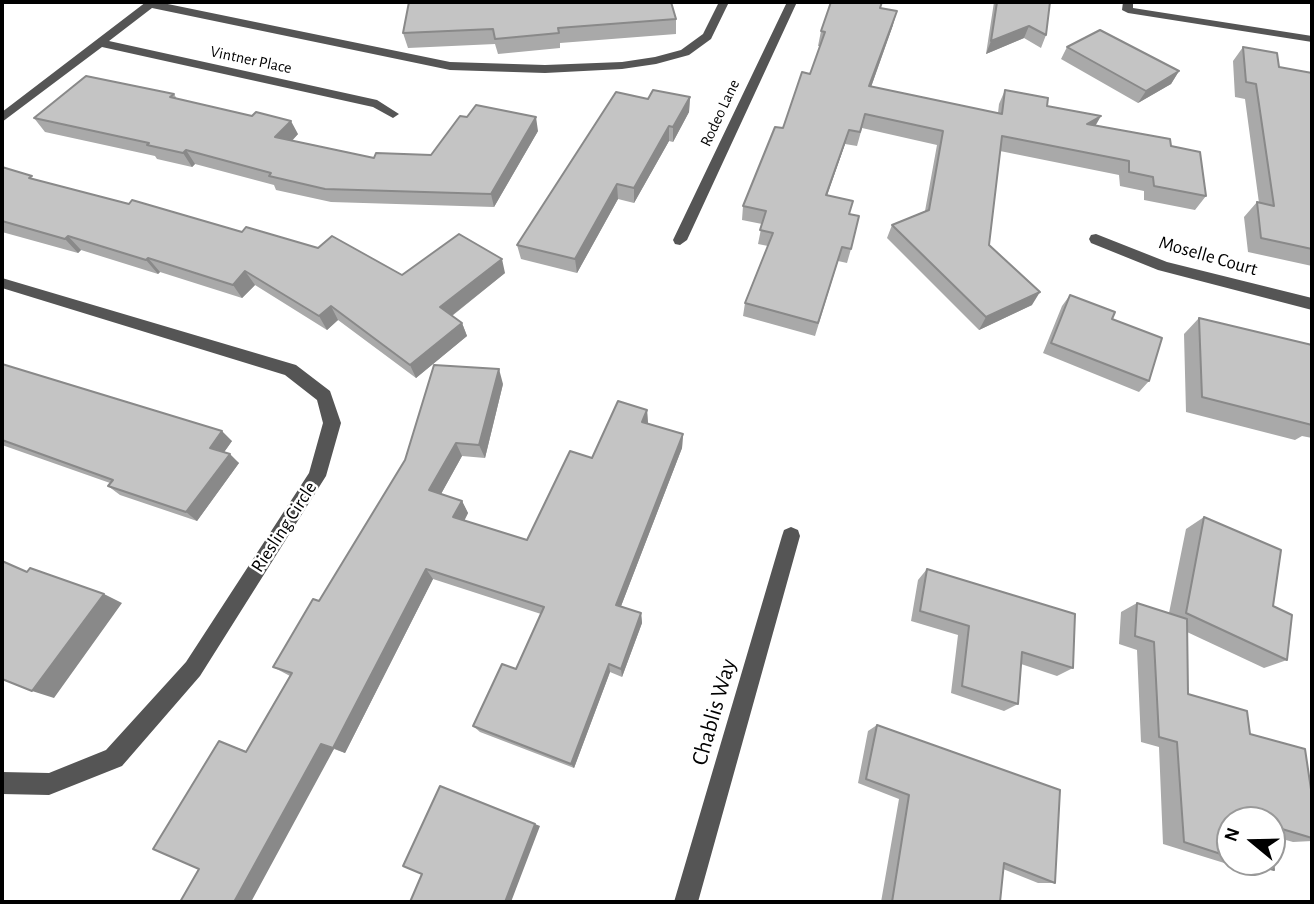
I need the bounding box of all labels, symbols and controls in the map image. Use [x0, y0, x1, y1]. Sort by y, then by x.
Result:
street label: Vintner Place [208, 42, 294, 78]
street label: Rodeo Lane [696, 76, 744, 150]
street label: Moselle Court [1156, 231, 1260, 281]
street label: Riesling Circle [246, 477, 322, 577]
street label: Chablis Way [686, 656, 742, 768]
north arrow [1216, 806, 1286, 876]
text: N [1221, 825, 1244, 844]

